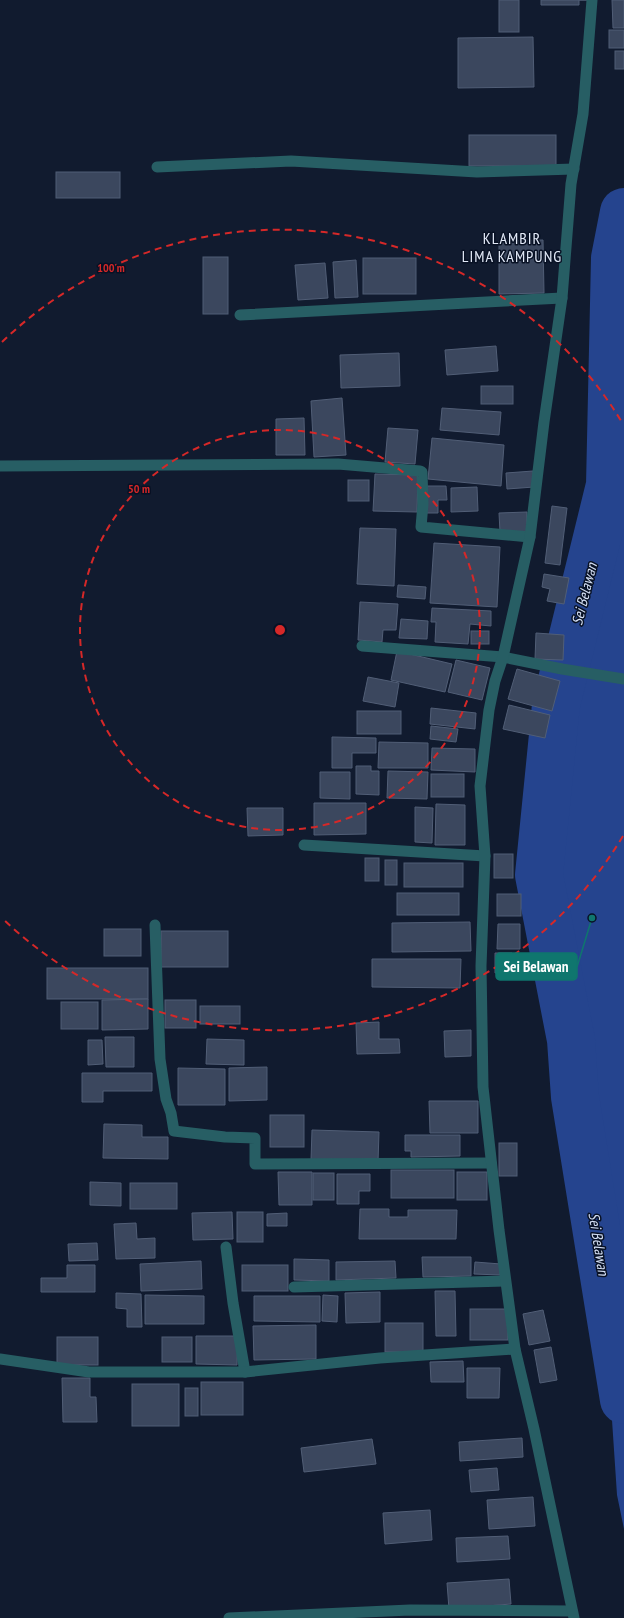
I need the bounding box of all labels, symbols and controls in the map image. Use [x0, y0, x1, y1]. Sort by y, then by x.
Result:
district label: KLAMBIR LIMA KAMPUNG [462, 228, 562, 266]
text: 100 m [97, 260, 125, 275]
text: 50 m [128, 481, 150, 496]
water label: Sei Belawan [567, 560, 601, 627]
centre of rings [273, 623, 287, 637]
callout: Sei Belawan [496, 953, 577, 980]
text: Sei Belawan [504, 957, 569, 976]
water label: Sei Belawan [585, 1211, 614, 1278]

